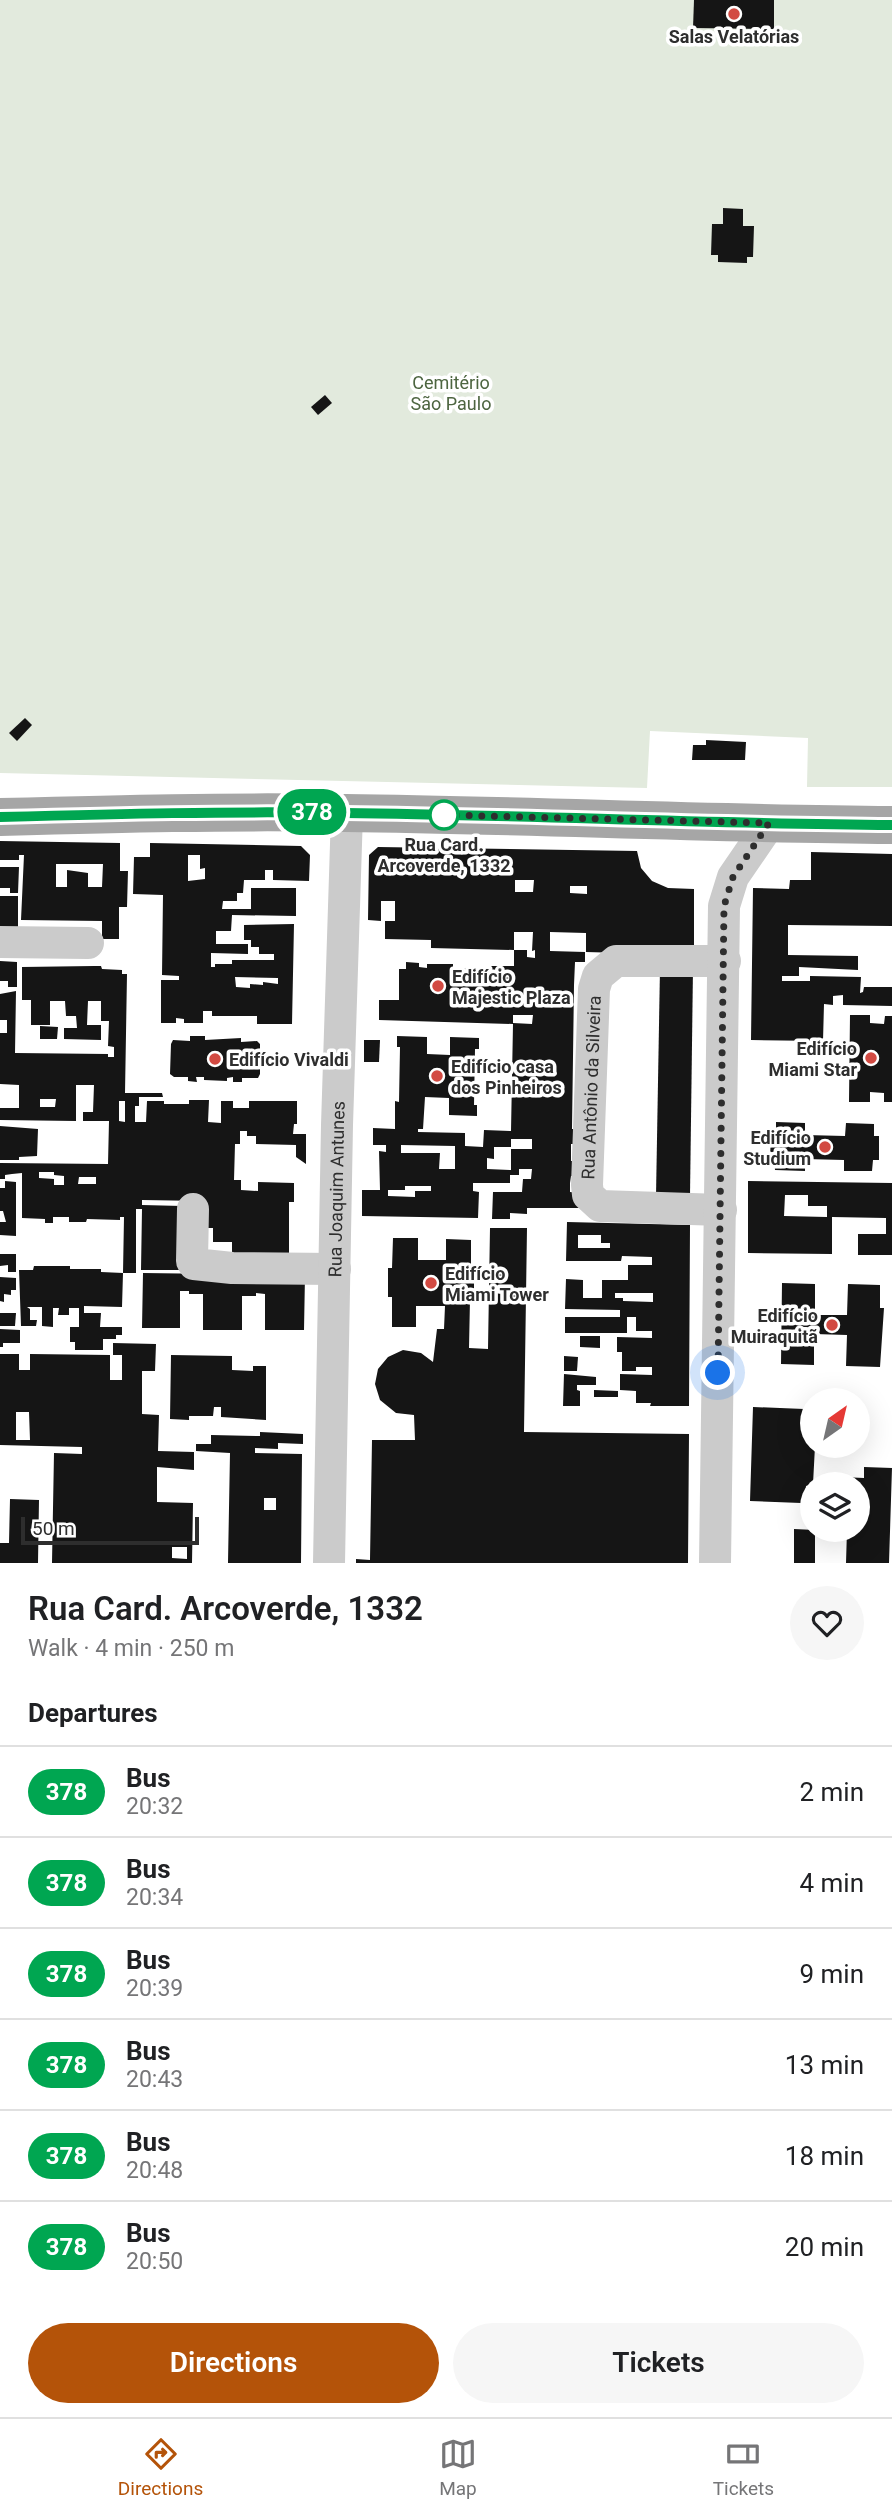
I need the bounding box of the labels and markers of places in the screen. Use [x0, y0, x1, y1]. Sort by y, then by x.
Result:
marker: Salas Velatórias [726, 6, 742, 22]
place label: Salas Velatórias [669, 26, 799, 47]
marker: Rua Card. Arcoverde, 1332 [429, 800, 459, 830]
place label: Rua Card. Arcoverde, 1332 [377, 834, 511, 876]
place label: Edifício Majestic Plaza [452, 966, 571, 1008]
marker: Edifício Majestic Plaza [430, 978, 446, 994]
place label: Edifício Miami Star [769, 1038, 857, 1080]
place label: Edifício Vivaldi [229, 1049, 349, 1070]
marker: Edifício Miami Star [863, 1050, 879, 1066]
marker: Edifício Vivaldi [207, 1051, 223, 1067]
place label: Edifício casa dos Pinheiros [451, 1056, 562, 1098]
marker: Edifício casa dos Pinheiros [429, 1068, 445, 1084]
place label: Edifício Studium [743, 1127, 811, 1169]
marker: Edifício Studium [817, 1139, 833, 1155]
place label: Edifício Miami Tower [445, 1263, 549, 1305]
marker: Edifício Miami Tower [423, 1275, 439, 1291]
place label: Edifício Muiraquitã [731, 1305, 818, 1347]
marker: Edifício Muiraquitã [824, 1317, 840, 1333]

